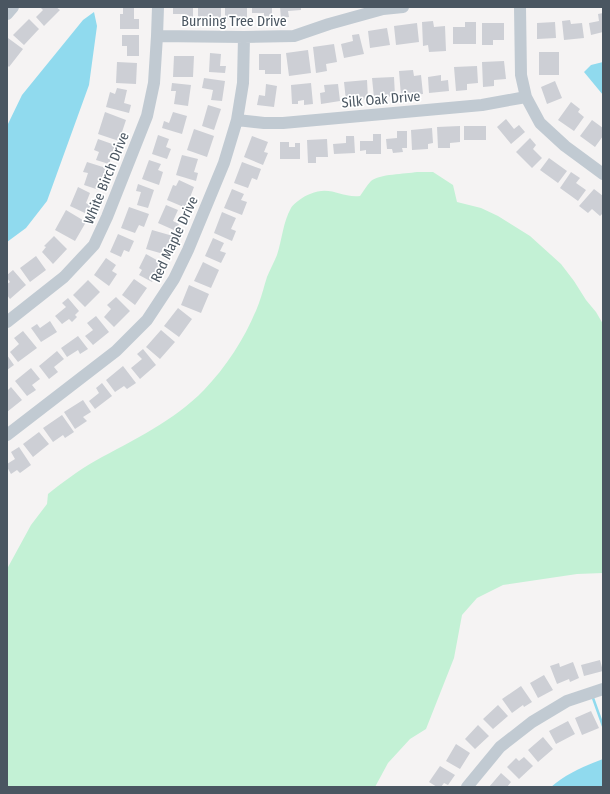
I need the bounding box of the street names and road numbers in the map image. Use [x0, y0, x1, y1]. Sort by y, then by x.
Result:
street label: Burning Tree Drive [181, 13, 287, 30]
street label: Silk Oak Drive [341, 88, 421, 111]
street label: White Birch Drive [80, 130, 133, 227]
street label: Red Maple Drive [147, 193, 202, 285]

